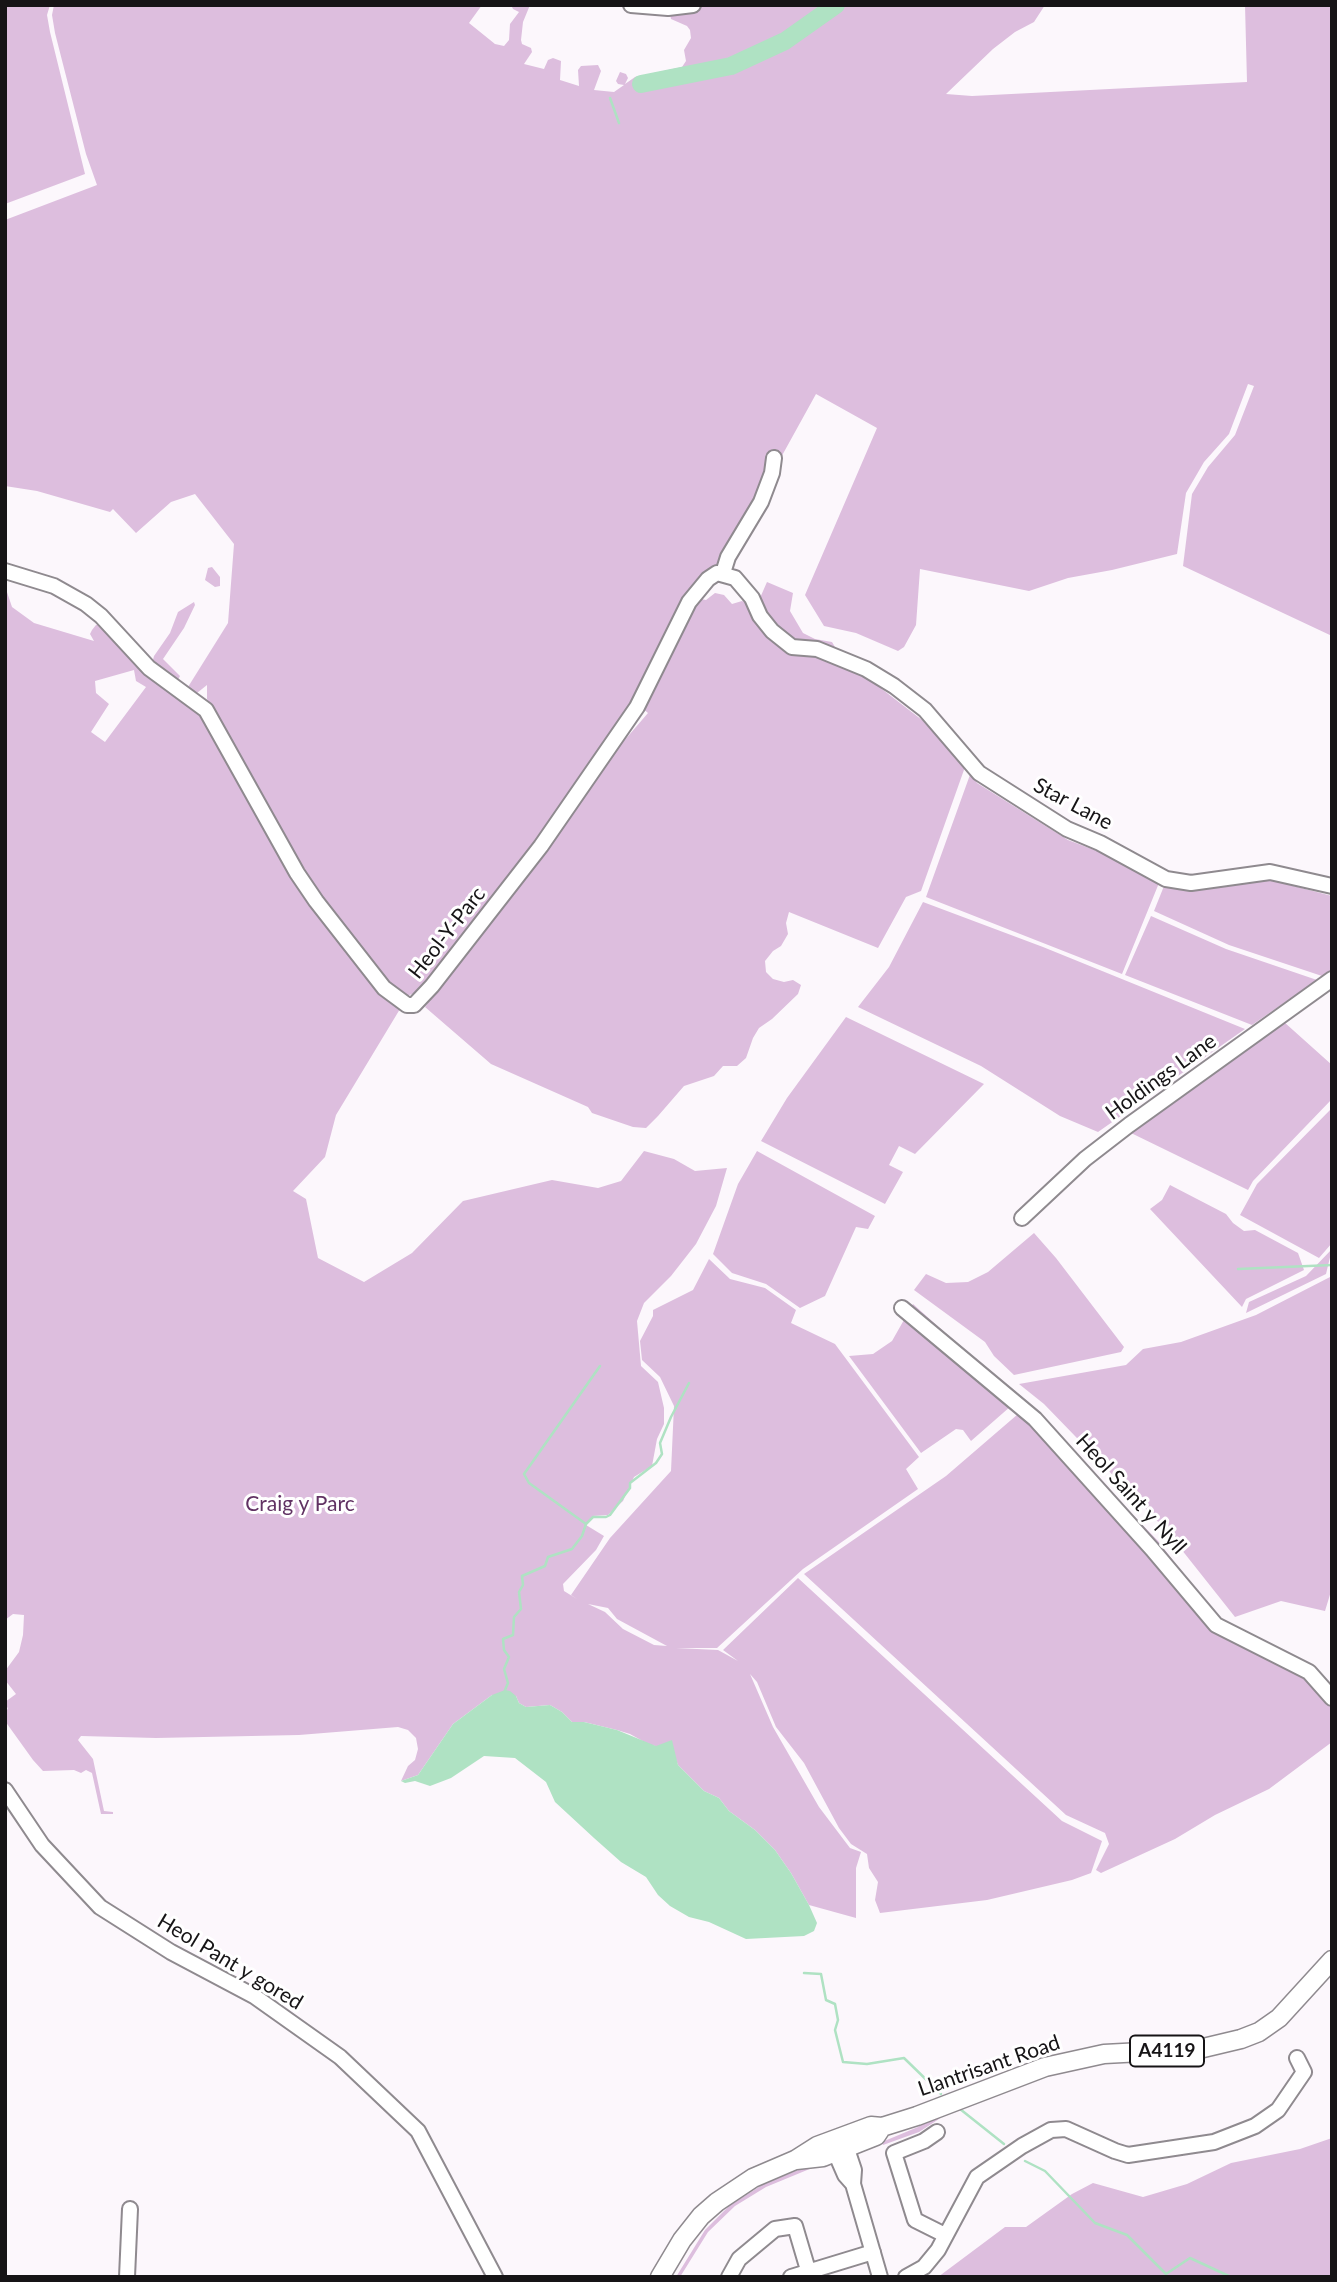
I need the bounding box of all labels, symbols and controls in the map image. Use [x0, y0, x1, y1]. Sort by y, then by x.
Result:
street label: Star Lane [1029, 773, 1117, 835]
street label: Heol-Y-Parc [403, 882, 491, 984]
street label: Holdings Lane [1101, 1028, 1221, 1126]
street label: Heol Saint y Nyll [1070, 1429, 1192, 1559]
park label: Craig y Parc [245, 1491, 355, 1517]
street label: Heol Pant y gored [153, 1909, 307, 2015]
street label: Llantrisant Road [915, 2030, 1063, 2102]
road number: A4119 [1130, 2036, 1204, 2066]

